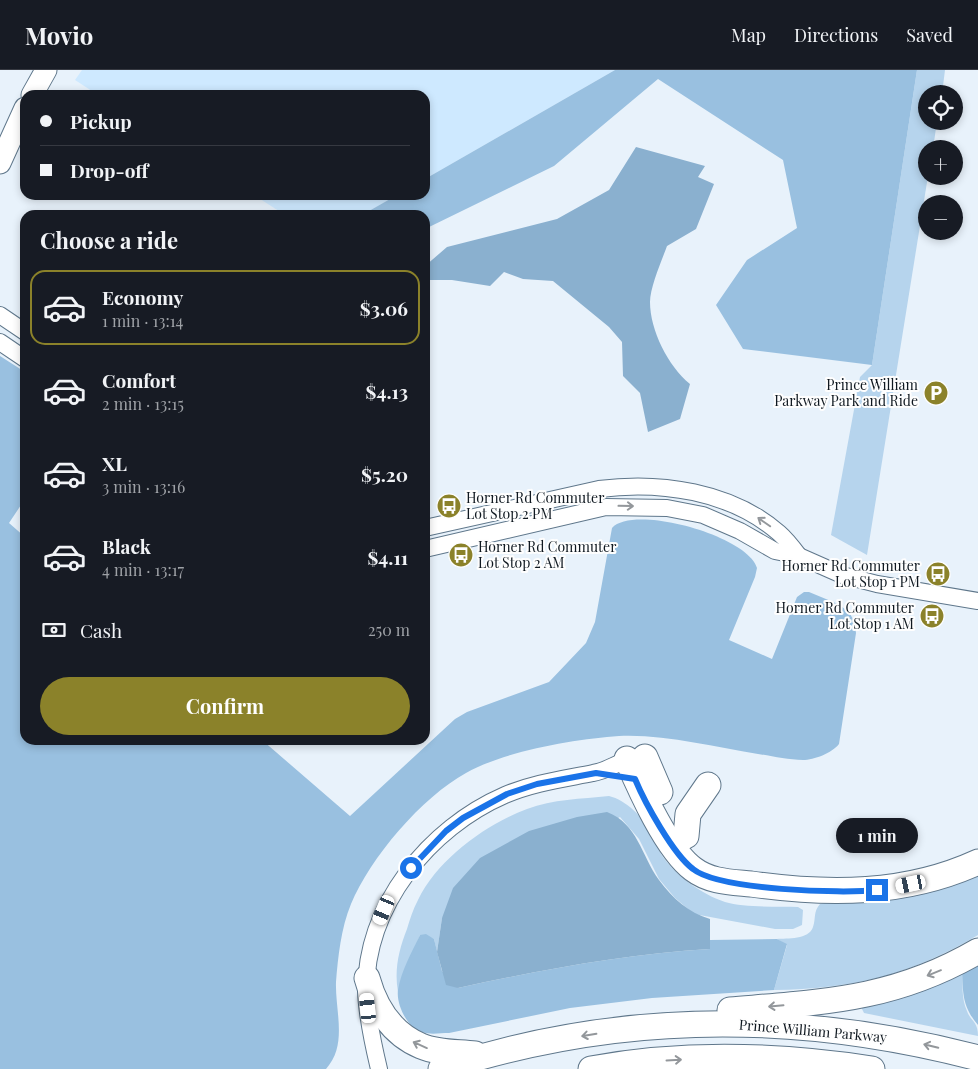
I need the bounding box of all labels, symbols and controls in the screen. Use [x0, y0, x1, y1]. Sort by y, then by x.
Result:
text: Movio [25, 19, 93, 51]
text: Map [731, 23, 766, 47]
text: Directions [794, 23, 878, 47]
text: Saved [906, 23, 953, 47]
map controls [918, 85, 963, 240]
button: locate [918, 85, 963, 130]
text: Pickup [70, 108, 132, 134]
button: + [918, 140, 963, 185]
text: Drop-off [70, 157, 148, 183]
button: − [918, 195, 963, 240]
text: Choose a ride [40, 225, 178, 255]
text: Economy [102, 284, 183, 310]
icon: car [42, 285, 87, 330]
text: $3.06 [360, 295, 408, 321]
text: 1 min · 13:14 [102, 310, 184, 331]
text: Comfort [102, 367, 176, 393]
icon: car [42, 368, 87, 413]
place label: Prince William Parkway Park and Ride [774, 375, 919, 410]
text: $4.13 [366, 378, 408, 404]
parking icon: Prince William Parkway Park and Ride [923, 380, 949, 406]
text: 2 min · 13:15 [102, 393, 184, 414]
text: XL [102, 450, 127, 476]
icon: car [42, 451, 87, 496]
text: $5.20 [361, 461, 408, 487]
text: 3 min · 13:16 [102, 476, 185, 497]
place label: Horner Rd Commuter Lot Stop 2 PM [466, 488, 605, 523]
bus stop icon: Horner Rd Commuter Lot Stop 2 PM [436, 493, 462, 519]
one-way arrow [618, 501, 634, 511]
one-way arrow [758, 517, 772, 527]
text: Black [102, 533, 151, 559]
icon: car [42, 534, 87, 579]
place label: Horner Rd Commuter Lot Stop 2 AM [478, 537, 617, 572]
bus stop icon: Horner Rd Commuter Lot Stop 2 AM [448, 542, 474, 568]
text: $4.11 [367, 544, 408, 570]
place label: Horner Rd Commuter Lot Stop 1 PM [782, 556, 921, 591]
text: 4 min · 13:17 [102, 559, 184, 580]
bus stop icon: Horner Rd Commuter Lot Stop 1 PM [925, 561, 951, 587]
place label: Horner Rd Commuter Lot Stop 1 AM [776, 598, 915, 633]
bus stop icon: Horner Rd Commuter Lot Stop 1 AM [919, 603, 945, 629]
icon: cash [40, 616, 68, 644]
text: Cash [80, 617, 122, 643]
text: 250 m [368, 619, 410, 640]
button: Confirm [40, 677, 410, 735]
callout: 1 min [836, 818, 918, 852]
text: 1 min [857, 825, 897, 846]
route start [400, 857, 422, 879]
car [894, 874, 927, 894]
route end [866, 879, 888, 901]
car [371, 893, 396, 927]
one-way arrow [927, 969, 943, 978]
car [358, 992, 377, 1024]
one-way arrow [769, 1001, 785, 1011]
street label: Prince William Parkway [738, 1015, 888, 1046]
one-way arrow [581, 1030, 597, 1040]
one-way arrow [413, 1039, 428, 1049]
one-way arrow [923, 1041, 939, 1050]
one-way arrow [665, 1055, 681, 1064]

